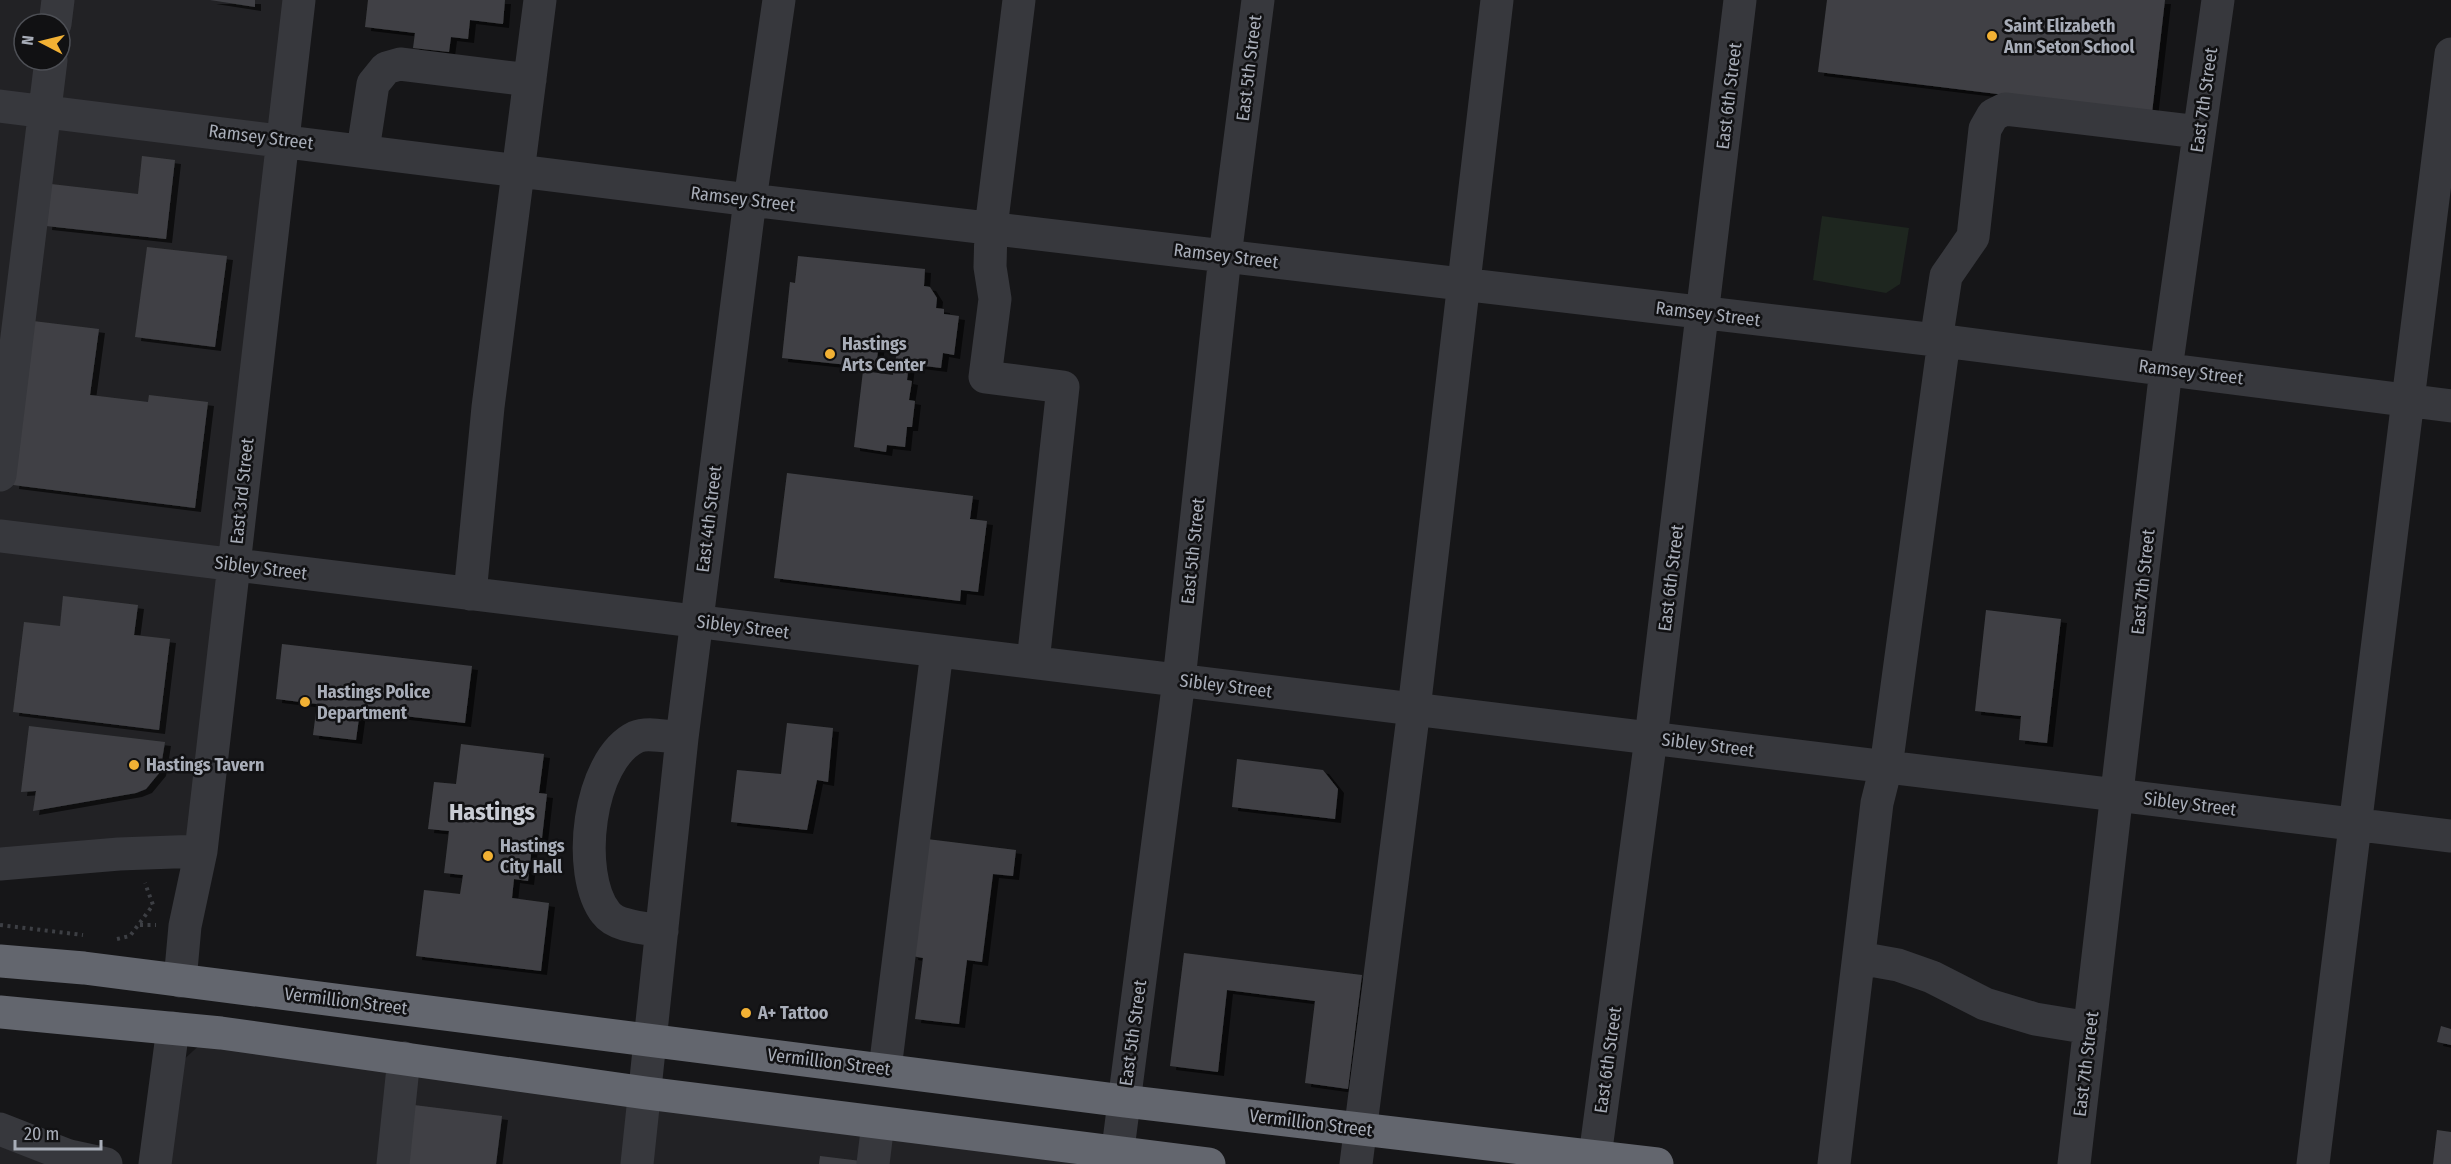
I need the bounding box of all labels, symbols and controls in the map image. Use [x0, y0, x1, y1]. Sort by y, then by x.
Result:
north arrow [12, 12, 72, 72]
street label: East 5th Street [1232, 14, 1266, 122]
place label: Saint Elizabeth Ann Seton School [2003, 15, 2134, 58]
marker: Saint Elizabeth Ann Seton School [1985, 29, 1999, 43]
text: N [18, 34, 38, 46]
street label: East 6th Street [1712, 41, 1746, 151]
street label: East 7th Street [2186, 46, 2222, 154]
street label: Ramsey Street [207, 120, 315, 154]
street label: Ramsey Street [689, 182, 797, 216]
street label: Ramsey Street [1172, 239, 1280, 273]
street label: Ramsey Street [1654, 297, 1762, 331]
place label: Hastings Arts Center [841, 333, 926, 376]
marker: Hastings Arts Center [823, 347, 837, 361]
street label: Ramsey Street [2137, 355, 2245, 389]
street label: East 3rd Street [225, 437, 259, 545]
street label: East 4th Street [692, 464, 726, 574]
street label: East 5th Street [1176, 497, 1210, 605]
street label: East 6th Street [1654, 523, 1688, 633]
street label: East 7th Street [2127, 528, 2159, 636]
street label: Sibley Street [213, 551, 309, 585]
street label: Sibley Street [695, 610, 791, 644]
street label: Sibley Street [1178, 669, 1274, 703]
place label: Hastings Police Department [317, 681, 430, 724]
marker: Hastings Police Department [298, 695, 312, 709]
street label: Sibley Street [1660, 728, 1756, 762]
place label: Hastings Tavern [146, 754, 264, 776]
marker: Hastings Tavern [127, 758, 141, 772]
street label: Sibley Street [2142, 787, 2238, 821]
district label: Hastings [449, 798, 536, 826]
place label: Hastings City Hall [500, 835, 565, 878]
marker: Hastings City Hall [481, 849, 495, 863]
street label: East 5th Street [1115, 979, 1151, 1087]
street label: Vermillion Street [283, 983, 409, 1019]
place label: A+ Tattoo [757, 1002, 829, 1024]
street label: East 6th Street [1590, 1005, 1626, 1115]
marker: A+ Tattoo [739, 1006, 753, 1020]
street label: East 7th Street [2069, 1010, 2103, 1118]
street label: Vermillion Street [766, 1044, 892, 1080]
street label: Vermillion Street [1248, 1105, 1374, 1141]
scale bar [15, 1113, 100, 1151]
text: 20 m [24, 1123, 59, 1145]

